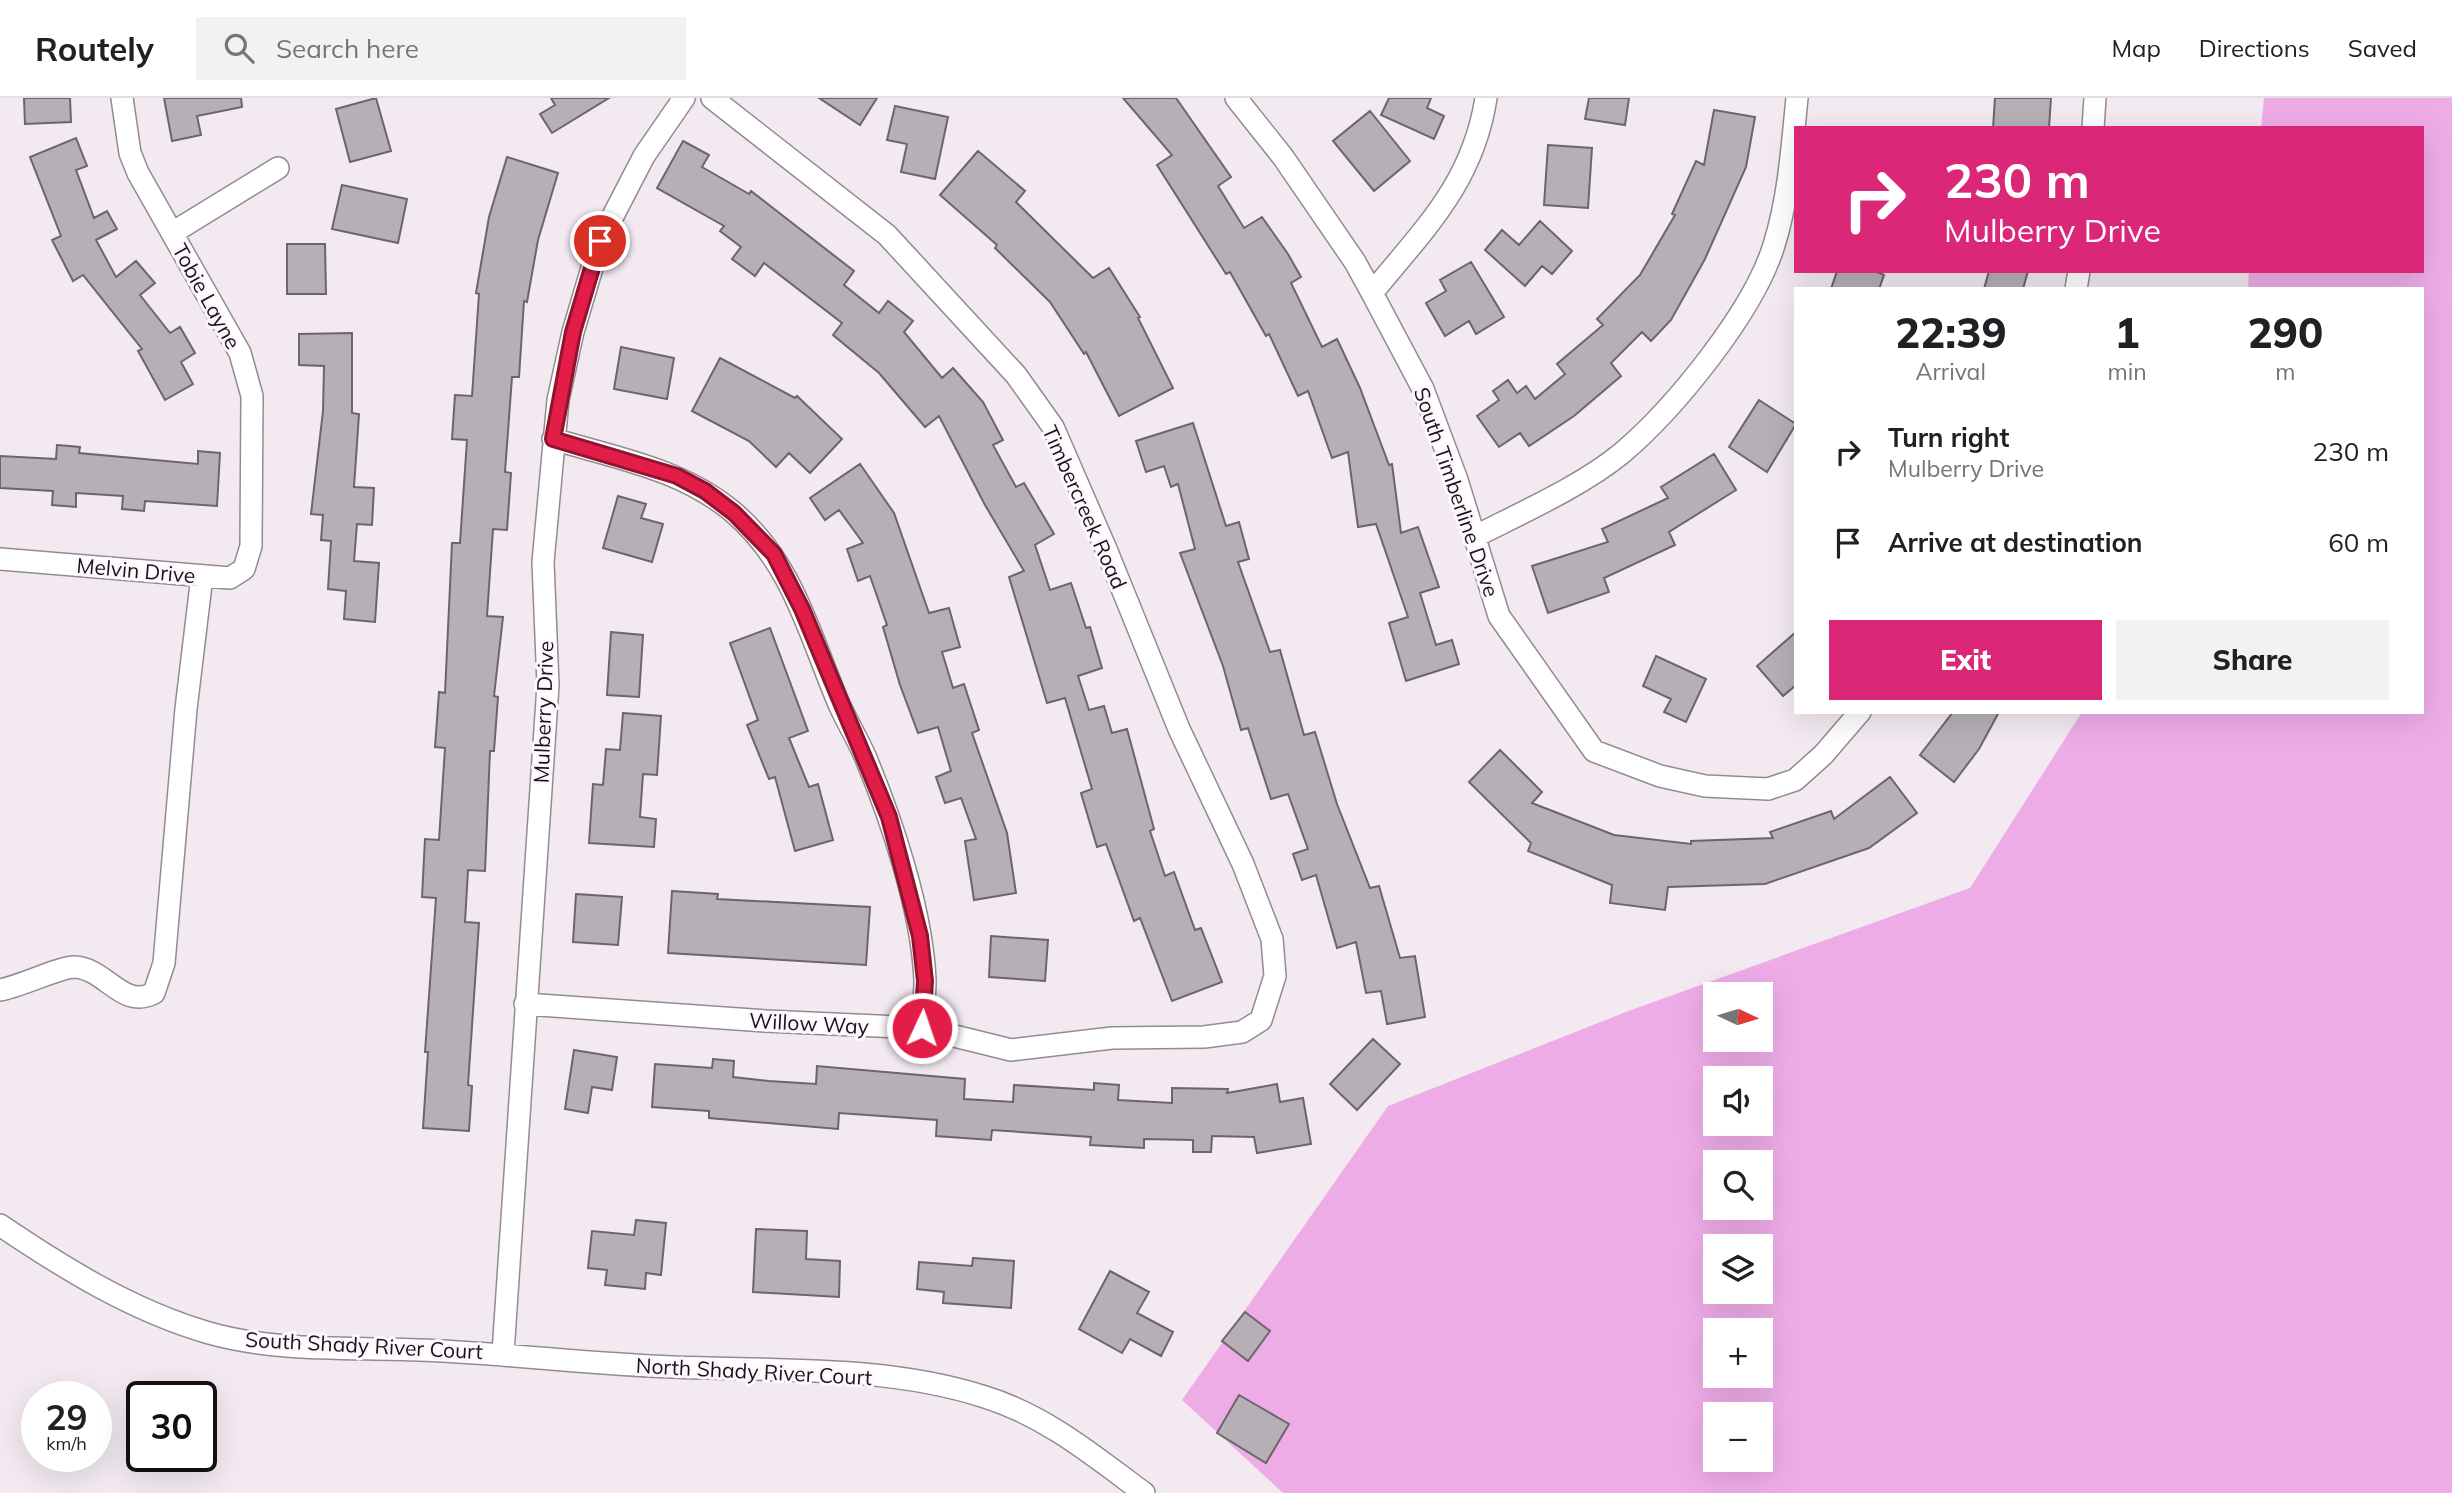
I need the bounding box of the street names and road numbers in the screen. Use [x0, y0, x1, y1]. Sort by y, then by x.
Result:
street label: Tobie Layne [167, 239, 247, 353]
street label: South Timberline Drive [1409, 384, 1505, 600]
street label: Timbercreek Road [1037, 421, 1133, 593]
street label: Melvin Drive [76, 552, 196, 588]
street label: Mulberry Drive [528, 640, 558, 784]
street label: Willow Way [749, 1007, 869, 1039]
street label: South Shady River Court [245, 1326, 483, 1364]
street label: North Shady River Court [635, 1352, 873, 1390]

